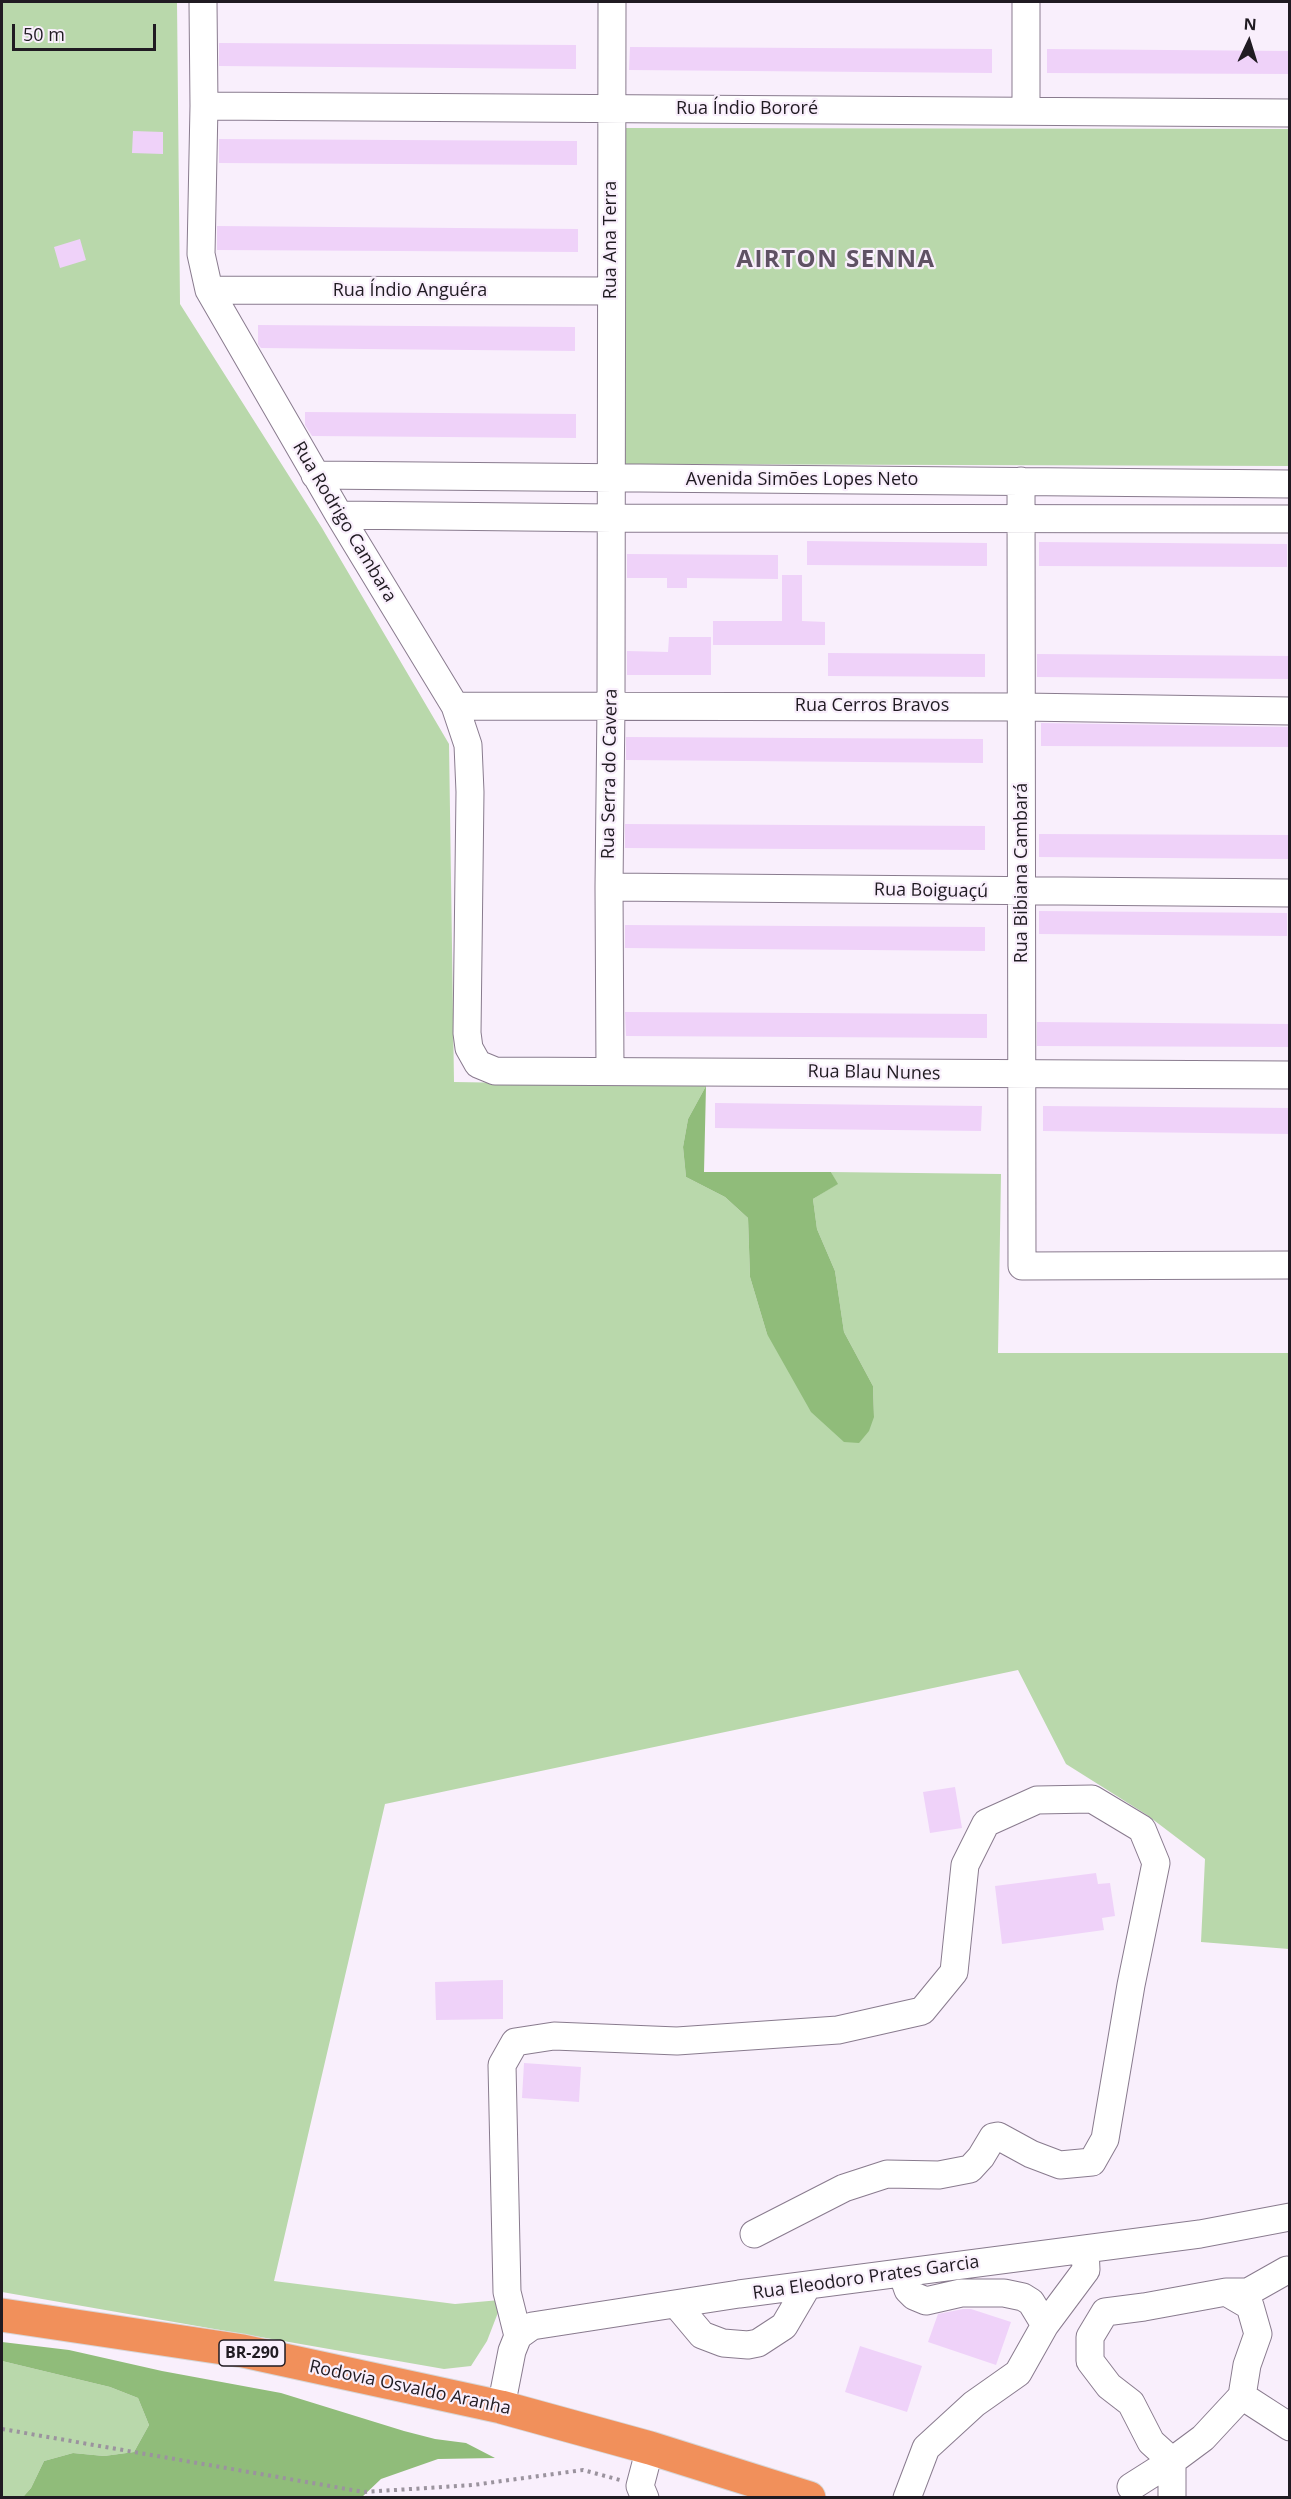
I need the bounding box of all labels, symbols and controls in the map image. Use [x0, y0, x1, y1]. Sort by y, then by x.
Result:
scale bar [15, 12, 159, 50]
north arrow [1219, 12, 1279, 72]
text: N [1243, 13, 1258, 35]
text: 50 m [23, 22, 65, 46]
street label: Rua Índio Bororé [676, 98, 818, 120]
street label: Rua Ana Terra [600, 181, 622, 299]
district label: AIRTON SENNA [736, 246, 936, 274]
street label: Rua Índio Anguéra [333, 280, 487, 302]
street label: Rua Rodrigo Cambara [288, 438, 400, 606]
street label: Avenida Simões Lopes Neto [686, 469, 918, 491]
street label: Rua Serra do Cavera [598, 689, 622, 859]
street label: Rua Cerros Bravos [795, 695, 949, 717]
street label: Rua Bibiana Cambará [1011, 783, 1033, 963]
street label: Rua Boiguaçú [874, 879, 988, 903]
street label: Rua Blau Nunes [807, 1061, 941, 1085]
street label: Rua Eleodoro Prates Garcia [751, 2251, 981, 2305]
road number: BR-290 [219, 2340, 285, 2366]
street label: Rodovia Osvaldo Aranha [307, 2356, 513, 2420]

